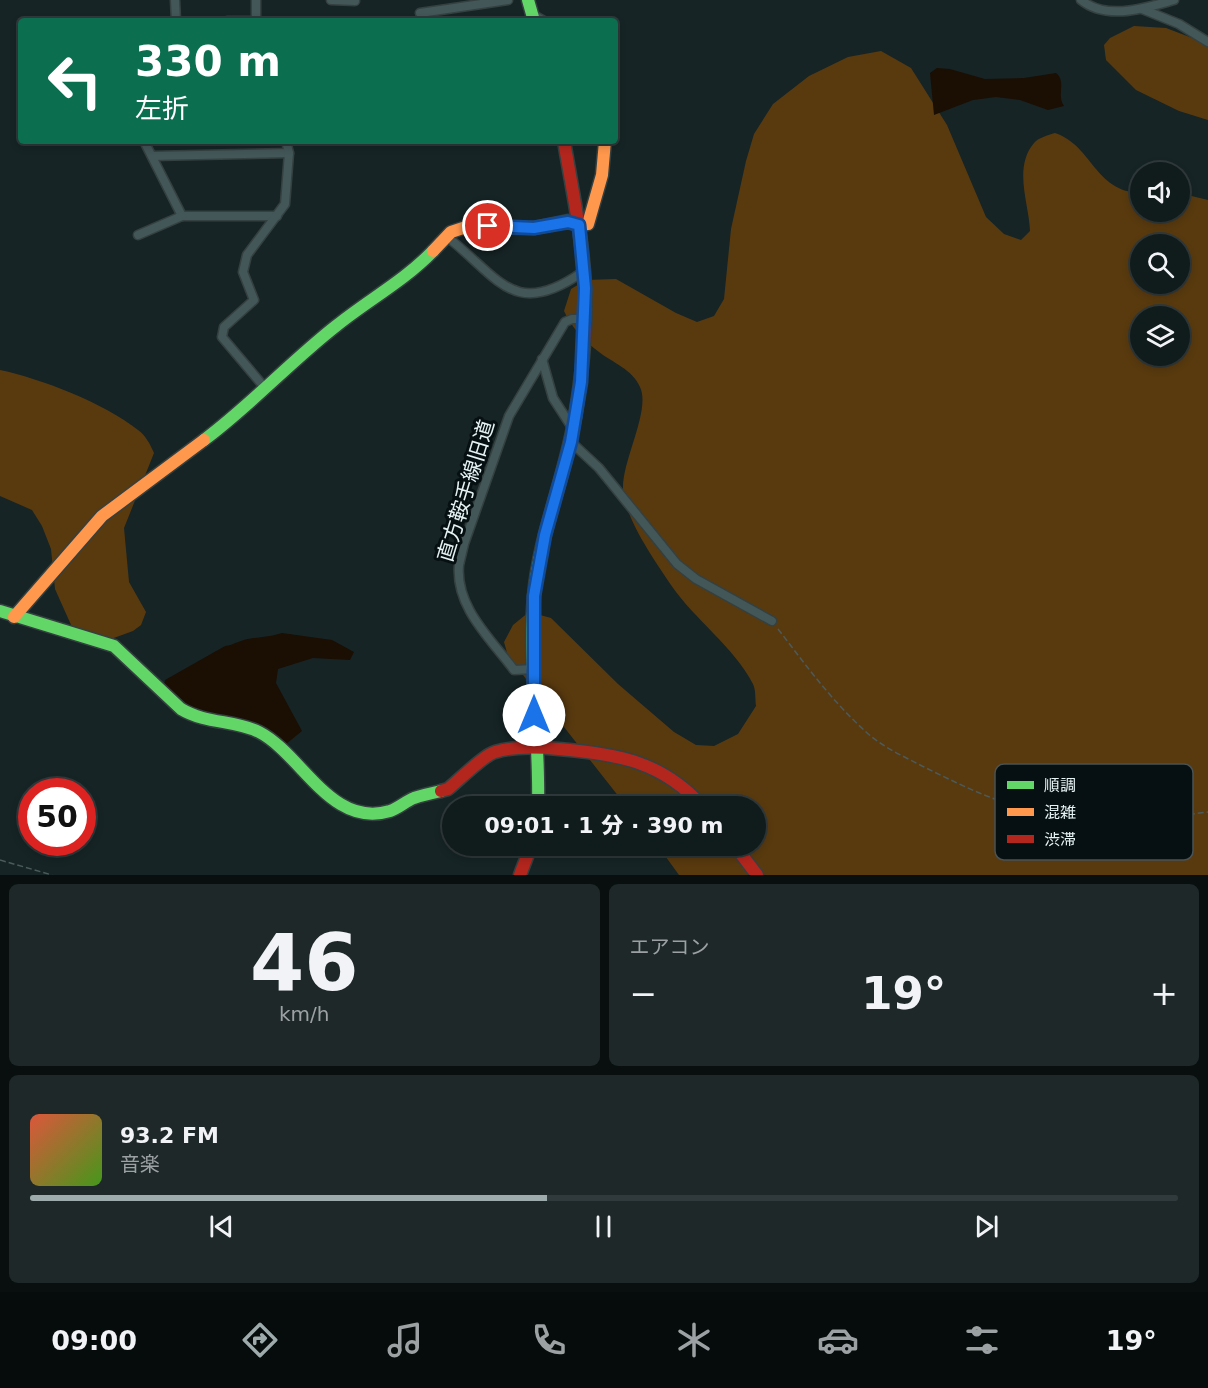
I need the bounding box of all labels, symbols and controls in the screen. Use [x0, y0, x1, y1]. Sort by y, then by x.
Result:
text: 330 m [135, 37, 281, 86]
icon: left [36, 42, 114, 120]
text: 左折 [135, 93, 189, 124]
map controls [1130, 162, 1190, 366]
button: sound [1130, 162, 1190, 222]
pin [462, 200, 513, 251]
icon: arrive [471, 209, 504, 242]
button: search [1130, 234, 1190, 294]
button: layers [1130, 306, 1190, 366]
street label: 直方鞍手線旧道 [433, 417, 499, 565]
position arrow [502, 683, 566, 747]
legend [995, 764, 1193, 860]
text: 順調 [1044, 776, 1076, 795]
speed limit sign: 50 [18, 778, 96, 856]
text: 混雑 [1044, 803, 1076, 822]
text: 09:01 · 1 分 · 390 m [485, 813, 723, 838]
text: 渋滞 [1044, 830, 1076, 849]
text: 46 [250, 918, 359, 1008]
text: エアコン [630, 935, 710, 959]
text: 19° [861, 967, 946, 1020]
text: − [630, 974, 657, 1013]
text: + [1150, 974, 1178, 1013]
text: km/h [279, 1002, 329, 1026]
text: 93.2 FM [120, 1123, 219, 1148]
text: 音楽 [120, 1152, 160, 1176]
icon: previous [205, 1210, 238, 1243]
icon: pause [587, 1210, 620, 1243]
icon: next [970, 1210, 1003, 1243]
icon: directions [239, 1319, 281, 1361]
icon: music [384, 1319, 426, 1361]
icon: phone [528, 1319, 570, 1361]
icon: climate [673, 1319, 715, 1361]
icon: car [817, 1319, 859, 1361]
icon: filters [961, 1319, 1003, 1361]
text: 09:00 [51, 1325, 137, 1356]
text: 19° [1106, 1325, 1157, 1356]

